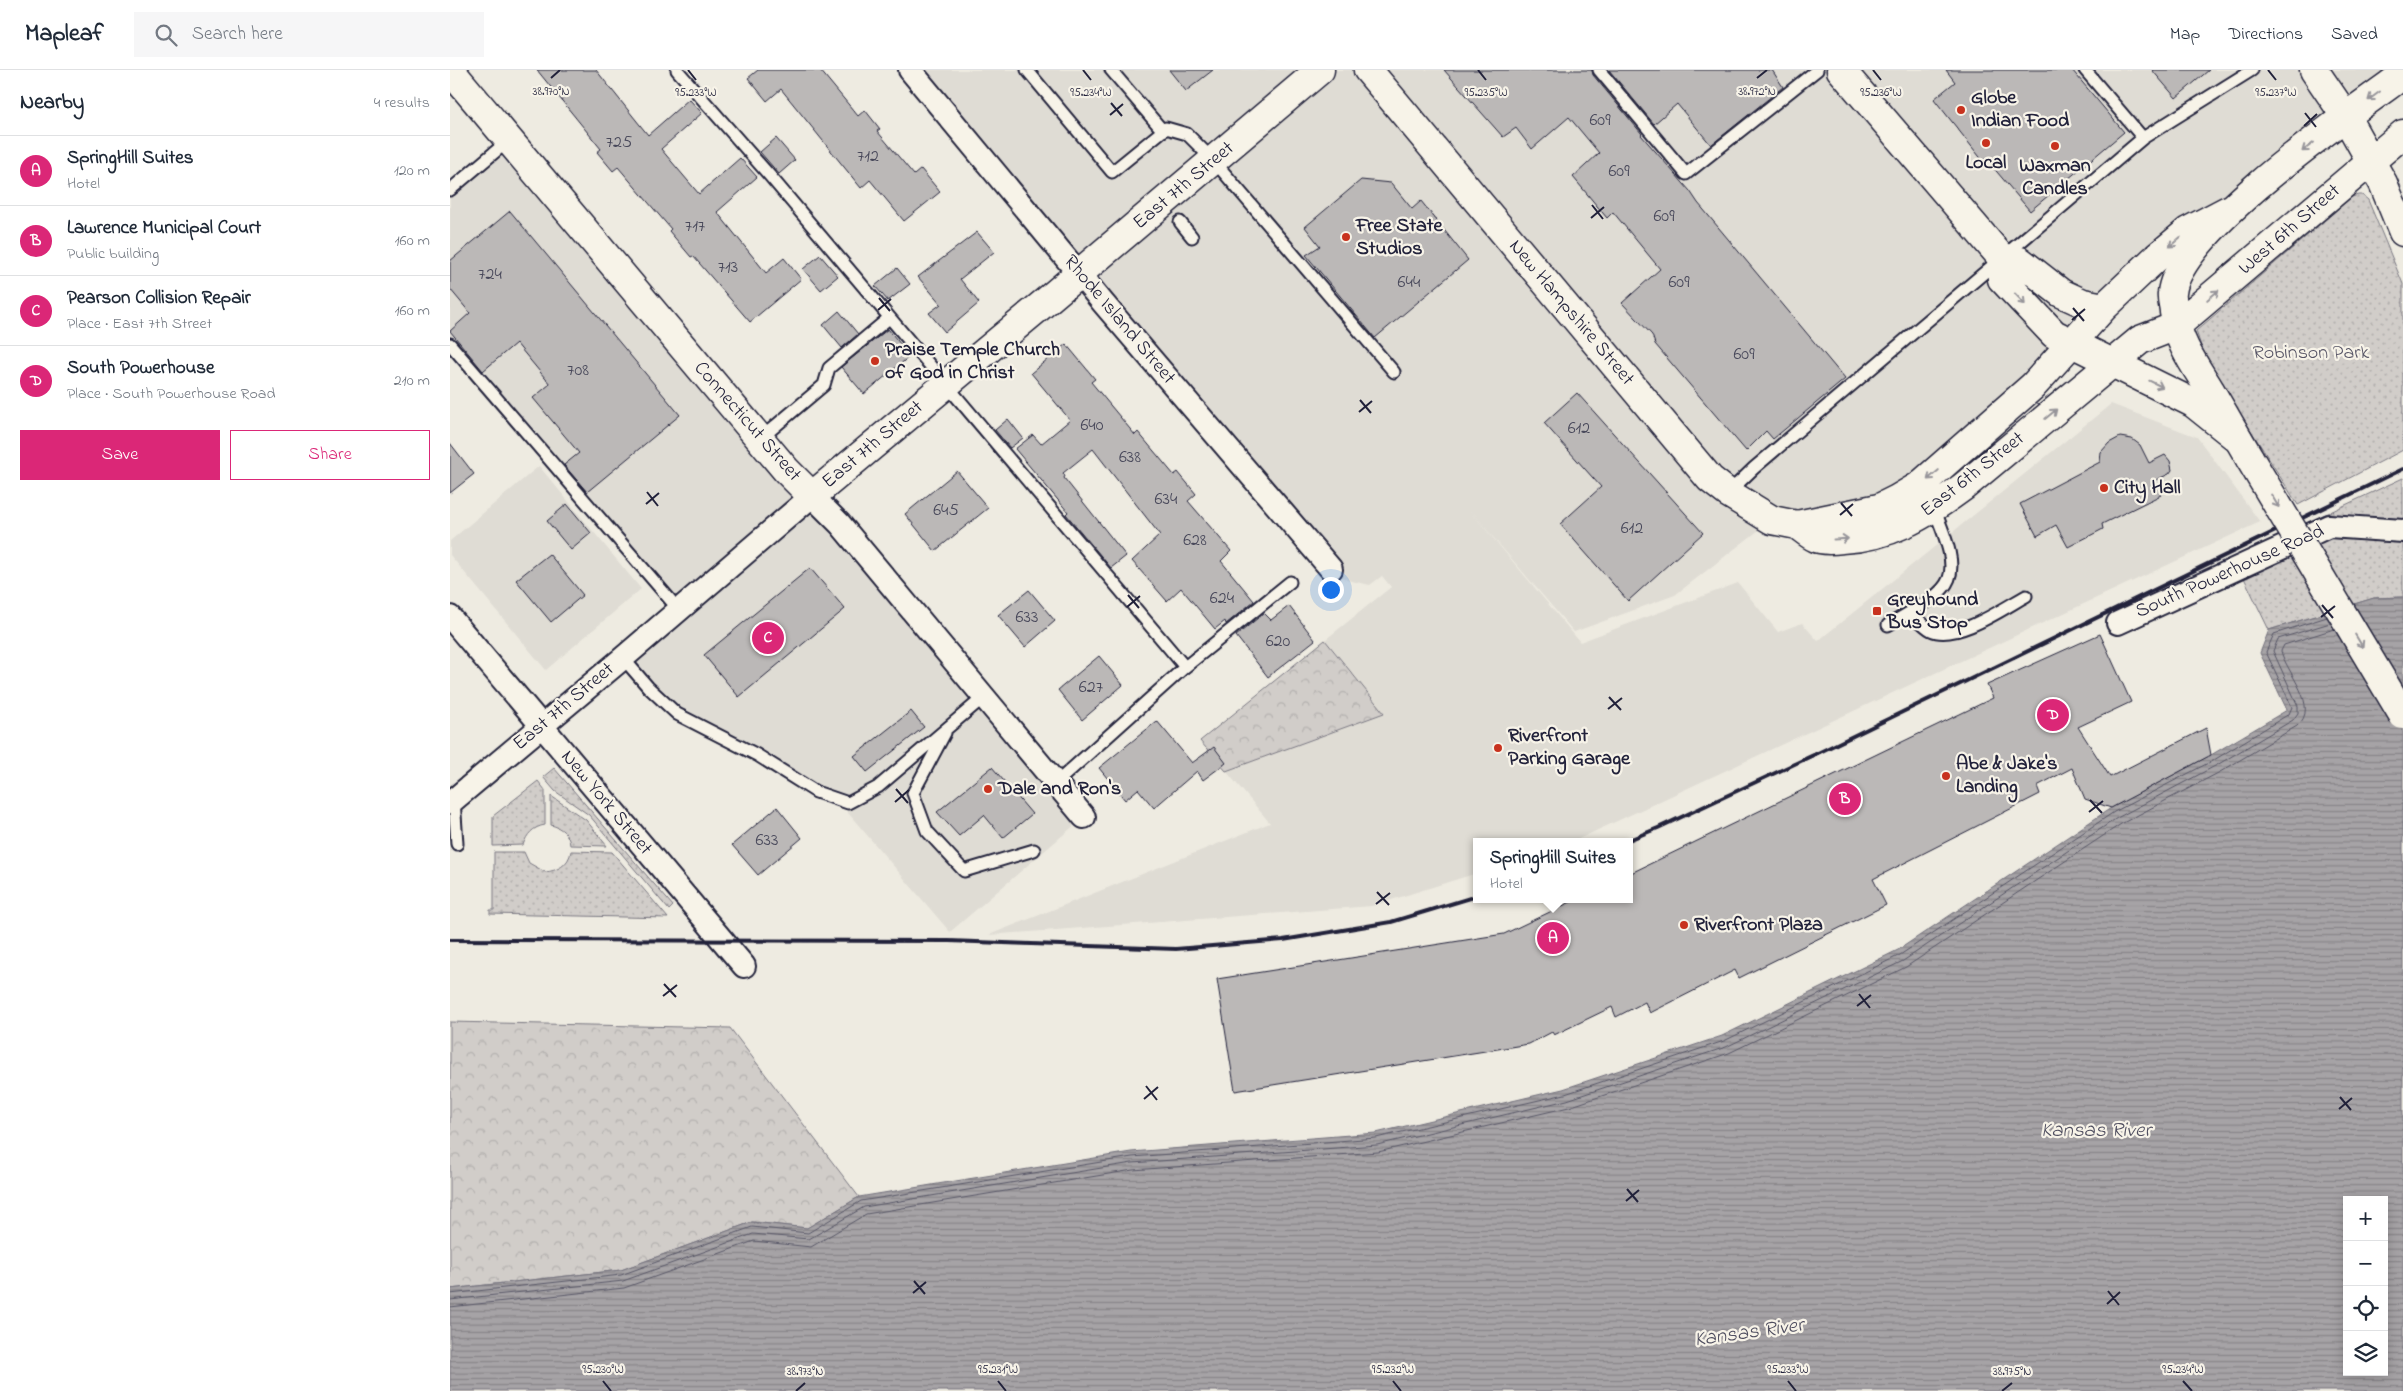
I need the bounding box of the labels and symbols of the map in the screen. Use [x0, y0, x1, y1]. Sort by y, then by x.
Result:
text: 38.970°N [533, 83, 569, 101]
text: 38.972°N [1738, 83, 1776, 101]
text: 95.233°W [675, 84, 717, 102]
text: 95.234°W [1070, 84, 1112, 102]
text: 95.235°W [1464, 84, 1508, 102]
text: 95.236°W [1860, 84, 1902, 102]
place label: Globe Indian Food [1971, 84, 2070, 136]
text: 95.237°W [2255, 84, 2297, 102]
one-way arrow [2368, 90, 2381, 101]
marker: Globe Indian Food [1955, 104, 1967, 116]
house number: 609 [1589, 108, 1611, 134]
house number: 725 [606, 130, 632, 156]
street label: East 7th Street [1127, 135, 1241, 237]
marker: Local [1980, 137, 1992, 149]
marker: Waxman Candles [2049, 140, 2061, 152]
one-way arrow [2302, 141, 2315, 152]
house number: 712 [857, 144, 879, 170]
place label: Local [1966, 149, 2006, 178]
place label: Waxman Candles [2019, 152, 2091, 204]
house number: 609 [1608, 159, 1630, 185]
street label: West 6th Street [2233, 177, 2348, 283]
house number: 609 [1653, 204, 1675, 230]
place label: Free State Studios [1355, 212, 1444, 264]
house number: 717 [685, 214, 706, 240]
marker: Free State Studios [1340, 231, 1352, 243]
street label: New Hampshire Street [1501, 233, 1641, 393]
one-way arrow [2168, 236, 2181, 248]
street label: Rhode Island Street [1056, 249, 1182, 391]
house number: 713 [718, 255, 738, 281]
house number: 724 [478, 262, 502, 288]
house number: 644 [1398, 270, 1421, 296]
house number: 609 [1668, 270, 1690, 296]
one-way arrow [2207, 289, 2220, 301]
one-way arrow [2014, 292, 2026, 305]
place label: Praise Temple Church of God in Christ [885, 336, 1060, 388]
park label: Robinson Park [2253, 339, 2369, 368]
house number: 609 [1733, 342, 1755, 368]
street label: Connecticut Street [686, 355, 808, 489]
marker: Praise Temple Church of God in Christ [869, 355, 881, 367]
house number: 708 [567, 358, 589, 384]
one-way arrow [2148, 380, 2163, 389]
street label: East 7th Street [816, 394, 930, 496]
one-way arrow [2044, 409, 2057, 420]
house number: 640 [1080, 413, 1104, 439]
house number: 612 [1568, 416, 1590, 442]
street label: East 6th Street [1915, 425, 2031, 525]
house number: 638 [1119, 445, 1141, 471]
one-way arrow [1926, 469, 1939, 480]
place label: City Hall [2114, 474, 2181, 504]
marker: City Hall [2098, 482, 2110, 494]
house number: 634 [1155, 487, 1178, 513]
one-way arrow [2271, 493, 2281, 507]
house number: 645 [933, 498, 959, 524]
house number: 612 [1621, 516, 1643, 542]
street label: South Powerhouse Road [2131, 517, 2329, 627]
house number: 628 [1183, 528, 1207, 554]
one-way arrow [1833, 535, 1849, 544]
your location [1318, 577, 1344, 603]
house number: 624 [1210, 586, 1235, 612]
place label: Greyhound Bus Stop [1886, 586, 1979, 638]
house number: 633 [1016, 605, 1038, 631]
marker: Greyhound Bus Stop [1871, 605, 1883, 617]
pin: C [752, 619, 784, 657]
house number: 620 [1266, 629, 1291, 655]
one-way arrow [2354, 633, 2364, 647]
street label: East 7th Street [507, 656, 621, 758]
house number: 627 [1079, 675, 1104, 701]
pin: D [2037, 696, 2069, 734]
place label: Riverfront Parking Garage [1508, 722, 1631, 775]
marker: Riverfront Parking Garage [1492, 742, 1504, 754]
street label: New York Street [553, 744, 659, 862]
place label: Abe & Jake's Landing [1956, 750, 2058, 803]
marker: Abe & Jake's Landing [1940, 770, 1952, 782]
place label: Dale and Ron's [997, 775, 1121, 804]
pin: B [1829, 780, 1861, 818]
marker: Dale and Ron's [982, 783, 994, 795]
house number: 633 [756, 828, 778, 854]
place label: Riverfront Plaza [1694, 911, 1823, 940]
pin: A [1537, 919, 1569, 957]
marker: Riverfront Plaza [1678, 919, 1690, 931]
water label: Kansas River [2041, 1116, 2153, 1146]
water label: Kansas River [1692, 1310, 1808, 1356]
text: 95.230°W [582, 1361, 624, 1379]
text: 95.231°W [978, 1361, 1018, 1379]
text: 95.232°W [1372, 1361, 1414, 1379]
text: 95.233°W [1767, 1361, 1809, 1379]
text: 95.234°W [2162, 1361, 2204, 1379]
text: 38.973°N [787, 1363, 823, 1381]
text: 38.975°N [1993, 1363, 2031, 1381]

